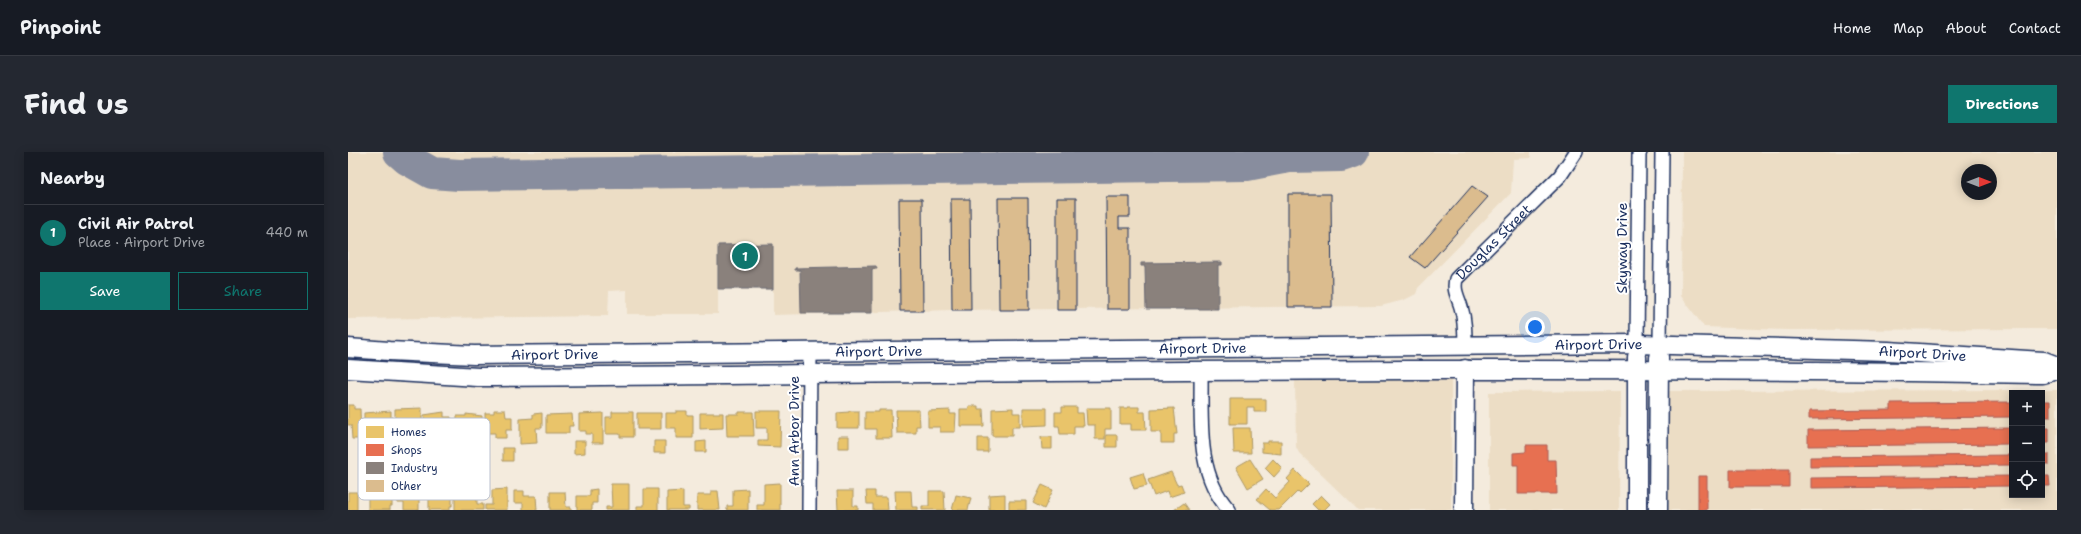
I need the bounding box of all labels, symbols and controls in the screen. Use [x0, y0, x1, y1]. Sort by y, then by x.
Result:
text: Pinpoint [20, 15, 101, 40]
text: Home [1833, 19, 1872, 37]
text: Map [1894, 19, 1924, 37]
text: About [1946, 19, 1987, 37]
text: Contact [2009, 19, 2061, 37]
text: Find us [24, 85, 129, 123]
button: Directions [1948, 85, 2057, 123]
north arrow [1961, 164, 1997, 200]
text: Nearby [40, 167, 105, 189]
street label: Douglas Street [1452, 200, 1535, 284]
street label: Skyway Drive [1613, 202, 1631, 294]
text: Civil Air Patrol [78, 214, 194, 234]
text: 1 [50, 224, 56, 241]
text: 440 m [266, 224, 308, 241]
text: Place · Airport Drive [78, 234, 205, 251]
pin: 1 [732, 241, 758, 271]
button: Save [40, 272, 170, 310]
button: Share [178, 272, 308, 310]
your location [1525, 317, 1545, 337]
street label: Airport Drive [1555, 335, 1643, 354]
street label: Airport Drive [1159, 339, 1247, 358]
street label: Airport Drive [835, 342, 923, 361]
street label: Airport Drive [1878, 342, 1967, 365]
street label: Airport Drive [511, 345, 599, 364]
street label: Ann Arbor Drive [785, 376, 803, 486]
map controls [2009, 390, 2045, 498]
button: + [2009, 390, 2045, 426]
legend [358, 418, 490, 500]
text: Homes [391, 425, 427, 440]
button: − [2009, 426, 2045, 462]
text: Shops [391, 443, 422, 458]
text: Industry [391, 461, 438, 476]
button: locate [2009, 462, 2045, 498]
text: Other [391, 479, 422, 494]

